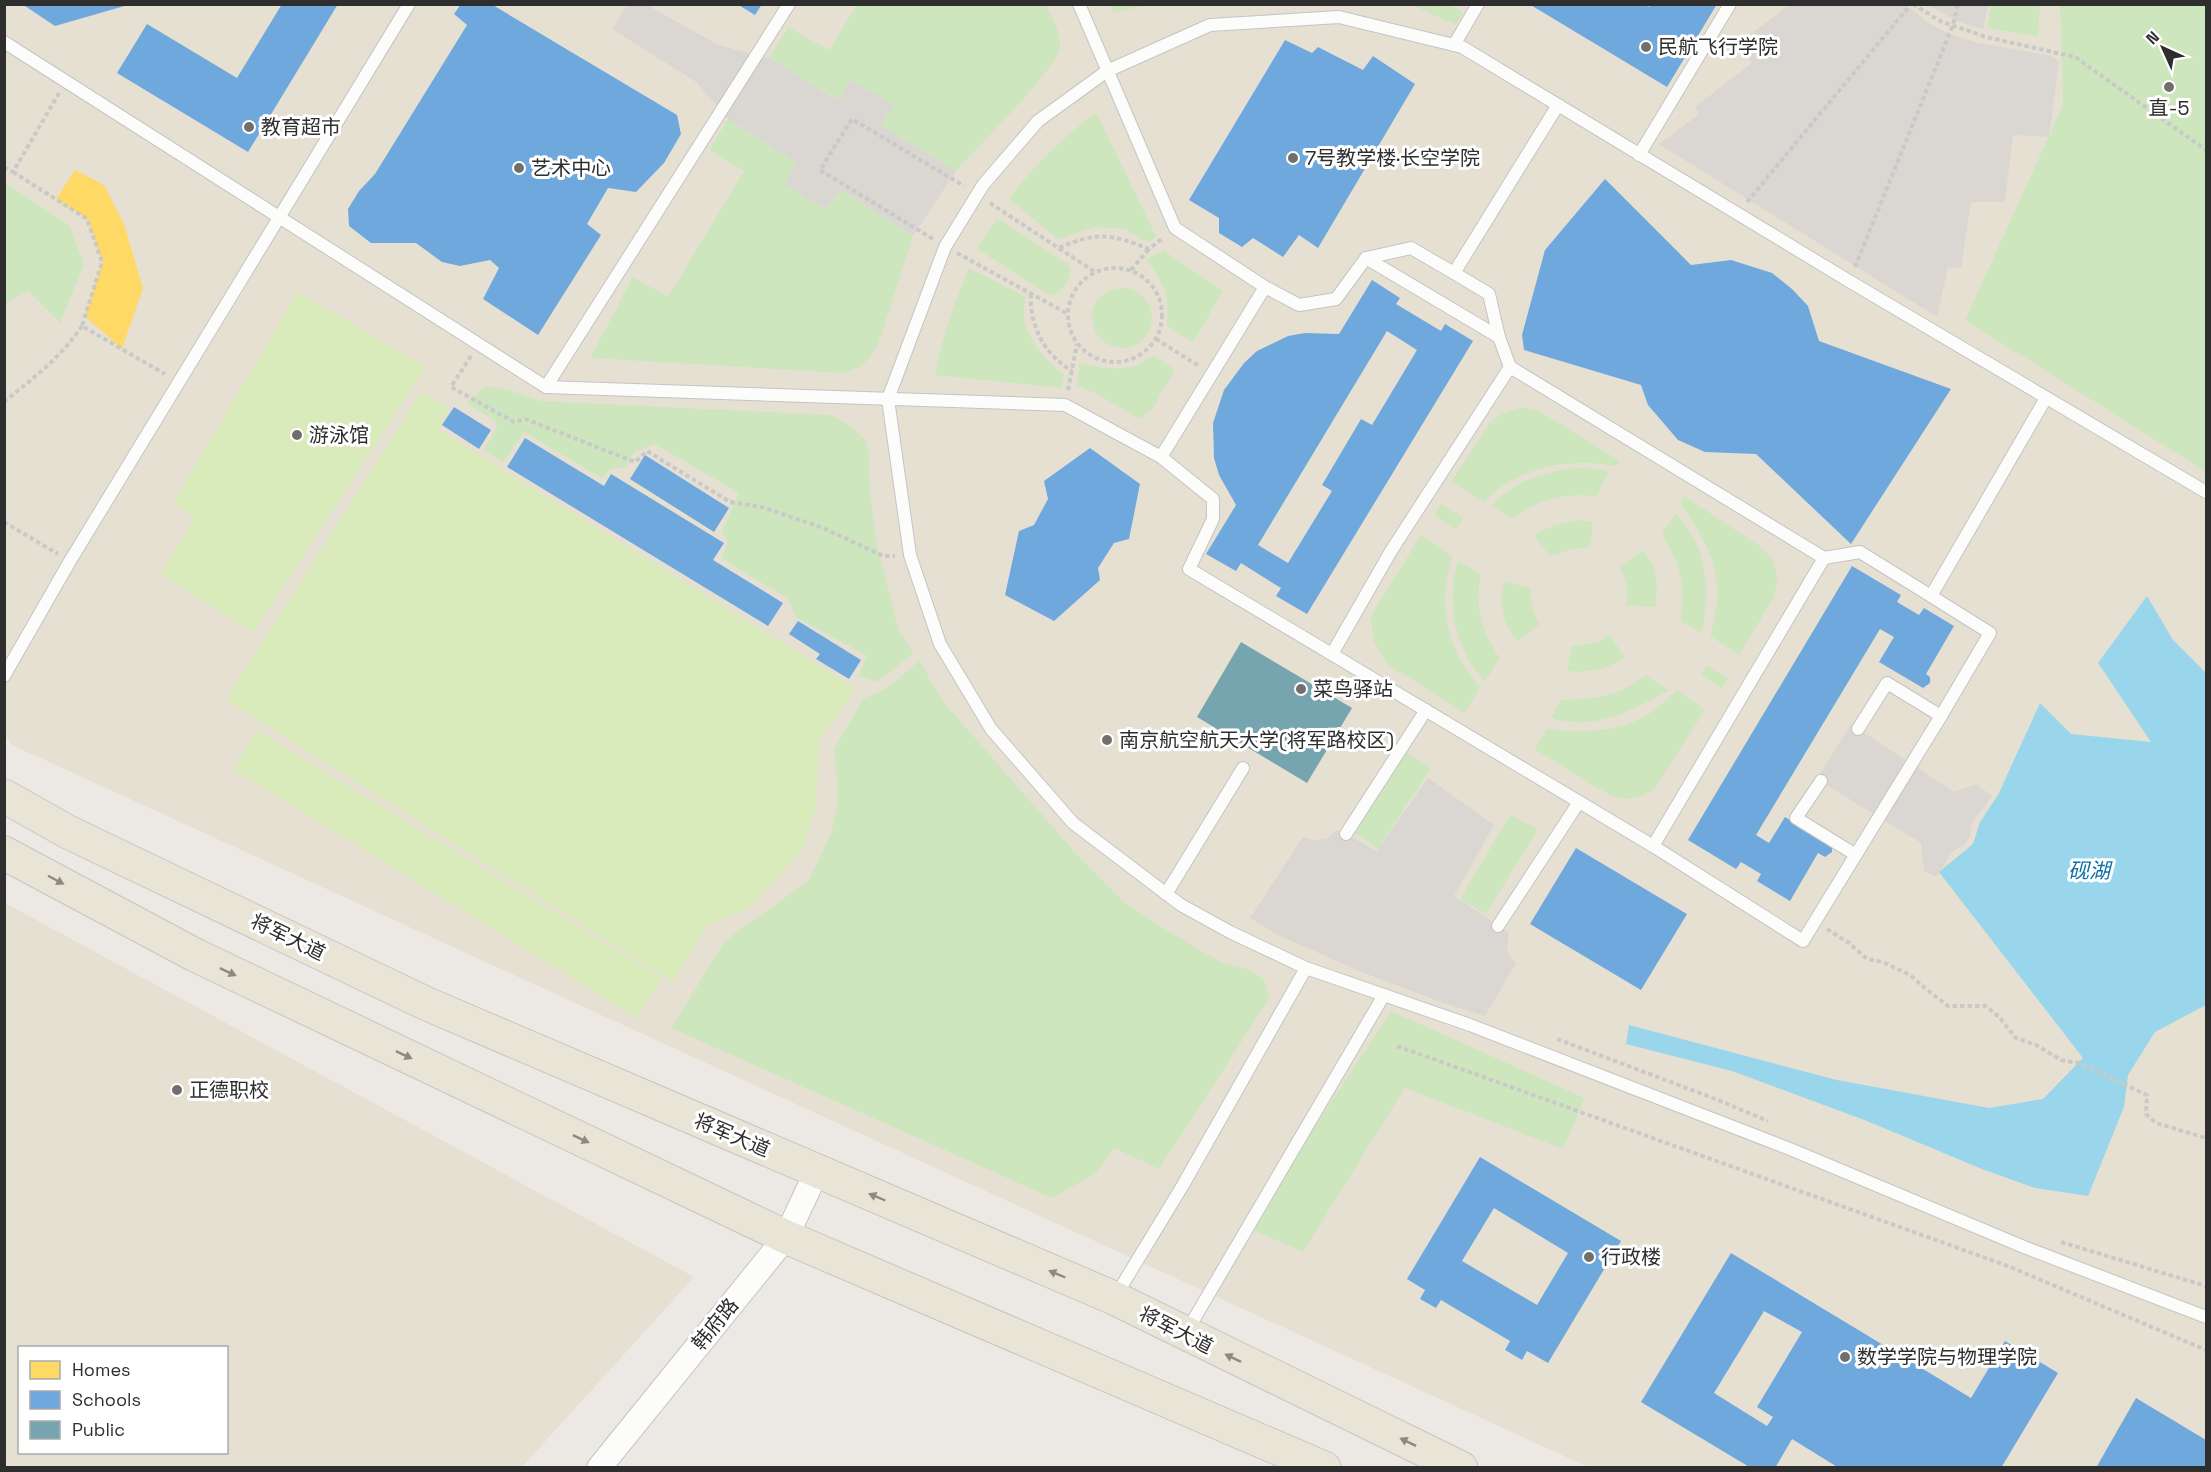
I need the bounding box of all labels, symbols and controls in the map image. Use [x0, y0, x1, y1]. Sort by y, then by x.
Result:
north arrow [2133, 18, 2193, 78]
text: N [2142, 27, 2164, 49]
place label: 民航飞行学院 [1658, 34, 1778, 60]
marker: 民航飞行学院 [1639, 40, 1653, 54]
marker: 直-5 [2162, 80, 2176, 94]
place label: 直-5 [2148, 95, 2190, 121]
place label: 教育超市 [261, 114, 341, 140]
marker: 教育超市 [242, 120, 256, 134]
place label: 7号教学楼·长空学院 [1305, 145, 1480, 171]
marker: 7号教学楼·长空学院 [1286, 151, 1300, 165]
place label: 艺术中心 [531, 155, 611, 181]
marker: 艺术中心 [512, 161, 526, 175]
place label: 游泳馆 [309, 422, 369, 448]
marker: 游泳馆 [290, 428, 304, 442]
place label: 菜鸟驿站 [1313, 676, 1393, 702]
marker: 菜鸟驿站 [1294, 682, 1308, 696]
place label: 南京航空航天大学(将军路校区) [1119, 727, 1394, 753]
marker: 南京航空航天大学(将军路校区) [1100, 733, 1114, 747]
water label: 砚湖 [2068, 857, 2113, 884]
one-way arrow [48, 875, 65, 885]
street label: 将军大道 [246, 908, 330, 966]
one-way arrow [220, 967, 237, 976]
one-way arrow [396, 1051, 413, 1060]
place label: 正德职校 [189, 1077, 269, 1103]
marker: 正德职校 [170, 1083, 184, 1097]
street label: 将军大道 [690, 1107, 774, 1163]
one-way arrow [572, 1134, 589, 1143]
one-way arrow [868, 1192, 886, 1202]
place label: 行政楼 [1601, 1244, 1661, 1270]
marker: 行政楼 [1582, 1250, 1596, 1264]
one-way arrow [1047, 1269, 1065, 1279]
street label: 韩府路 [686, 1293, 744, 1355]
street label: 将军大道 [1134, 1300, 1218, 1360]
place label: 数学学院与物理学院 [1857, 1344, 2037, 1370]
legend [18, 1346, 228, 1454]
marker: 数学学院与物理学院 [1838, 1350, 1852, 1364]
one-way arrow [1224, 1353, 1241, 1362]
text: Homes [72, 1358, 131, 1381]
text: Schools [72, 1388, 141, 1411]
text: Public [72, 1418, 125, 1441]
one-way arrow [1400, 1438, 1417, 1447]

